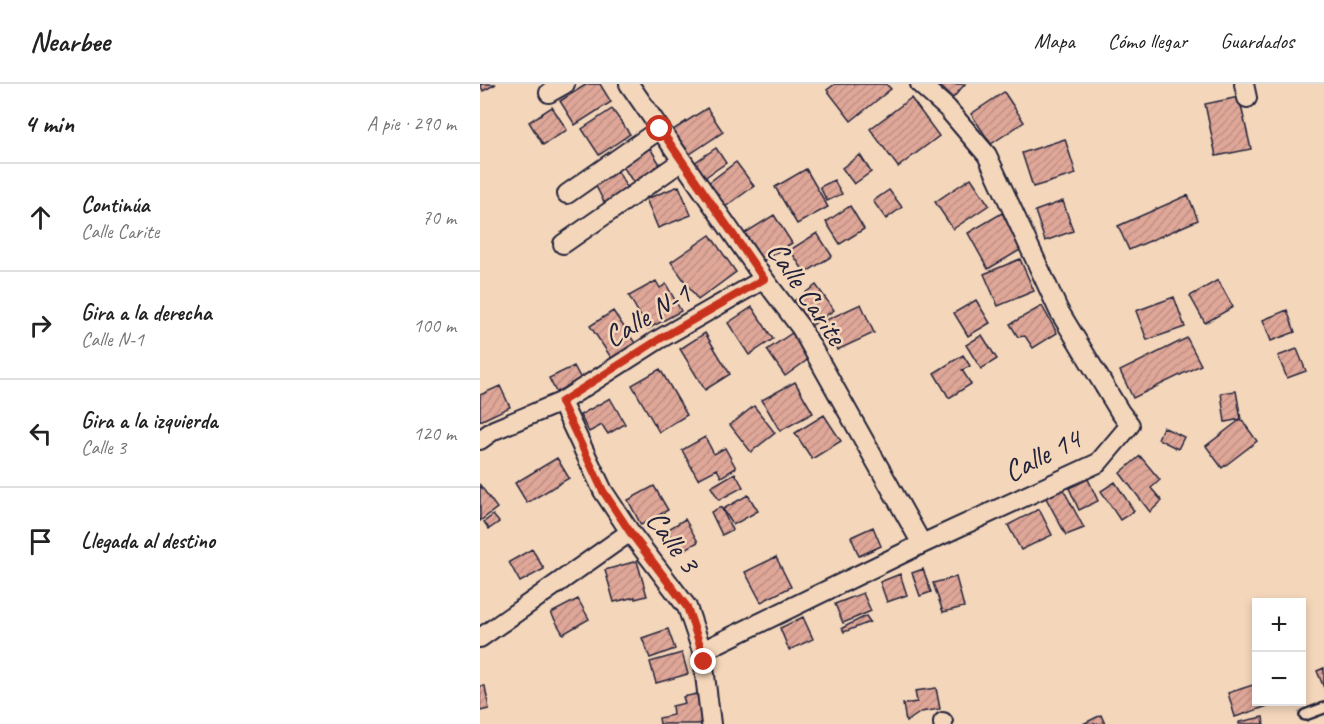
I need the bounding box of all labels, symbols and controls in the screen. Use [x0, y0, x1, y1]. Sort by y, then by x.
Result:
text: Nearbee [30, 24, 110, 59]
text: Mapa [1034, 28, 1075, 54]
text: Cómo llegar [1108, 28, 1187, 54]
text: Guardados [1220, 28, 1294, 54]
text: 4 min [24, 107, 74, 140]
text: A pie · 290 m [367, 111, 456, 136]
route start [646, 115, 672, 141]
text: Continúa [81, 191, 149, 219]
icon: ahead [24, 201, 57, 234]
text: 70 m [422, 205, 456, 230]
text: Calle Carite [81, 219, 159, 244]
street label: Calle Carite [758, 234, 857, 354]
street label: Calle N-1 [597, 274, 699, 356]
text: Gira a la derecha [81, 299, 212, 327]
icon: right [24, 309, 57, 342]
text: 100 m [413, 313, 456, 338]
text: Calle N-1 [81, 327, 144, 352]
text: Gira a la izquierda [81, 407, 218, 435]
icon: left [24, 417, 57, 450]
street label: Calle 14 [997, 418, 1089, 490]
text: 120 m [413, 421, 456, 446]
text: Calle 3 [81, 435, 126, 460]
street label: Calle 3 [638, 502, 710, 582]
icon: arrive [24, 525, 57, 558]
text: Llegada al destino [81, 527, 215, 555]
map controls [1252, 598, 1306, 706]
button: + [1252, 598, 1306, 652]
route end [690, 648, 716, 674]
button: − [1252, 652, 1306, 706]

